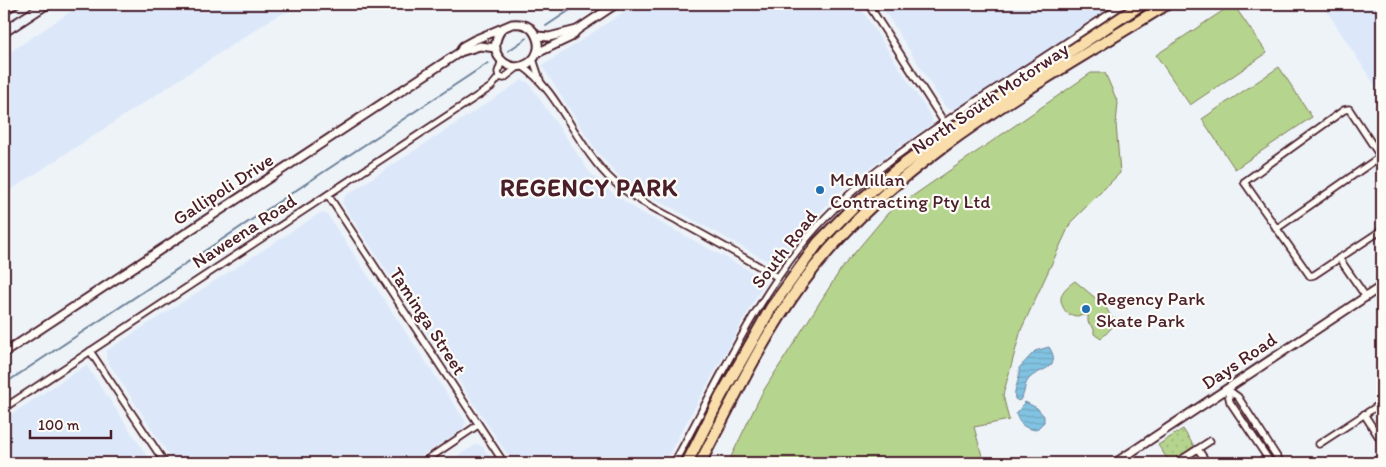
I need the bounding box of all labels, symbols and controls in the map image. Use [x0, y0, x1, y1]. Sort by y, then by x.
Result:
street label: North South Motorway [907, 37, 1073, 159]
street label: Gallipoli Drive [168, 148, 278, 230]
place label: McMillan Contracting Pty Ltd [830, 168, 990, 213]
district label: REGENCY PARK [500, 173, 678, 202]
marker: McMillan Contracting Pty Ltd [814, 184, 826, 196]
street label: Naweena Road [188, 188, 301, 273]
street label: South Road [746, 205, 822, 293]
street label: Taminga Street [385, 263, 471, 379]
place label: Regency Park Skate Park [1096, 287, 1205, 332]
marker: Regency Park Skate Park [1080, 303, 1092, 315]
street label: Days Road [1197, 327, 1281, 394]
scale bar [30, 407, 111, 439]
text: 100 m [38, 416, 80, 434]

